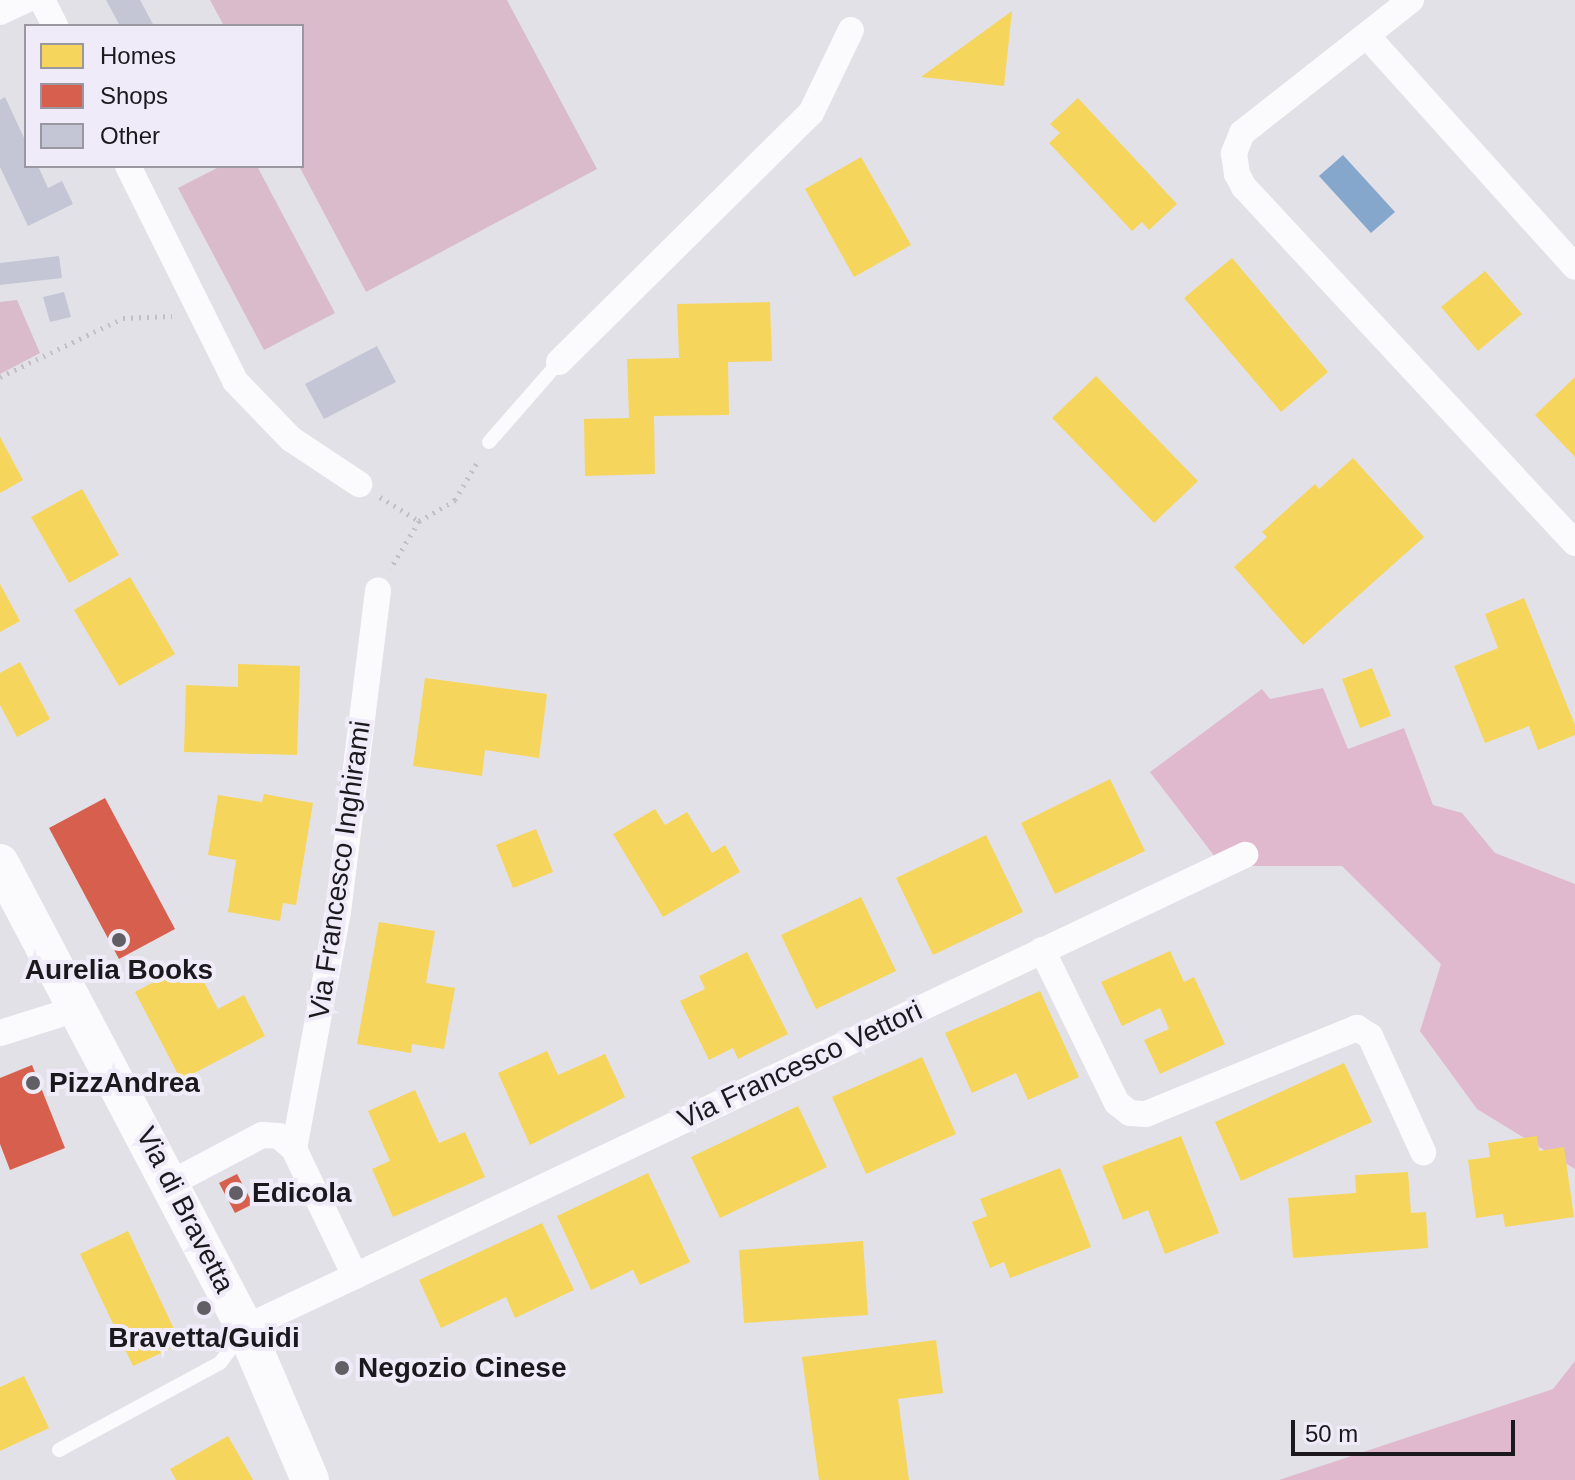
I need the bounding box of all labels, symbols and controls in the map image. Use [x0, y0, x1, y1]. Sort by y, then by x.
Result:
legend [24, 24, 304, 168]
text: Homes [100, 42, 176, 69]
text: Shops [100, 82, 168, 109]
text: Other [100, 122, 160, 149]
street label: Via Francesco Inghirami [302, 718, 378, 1022]
marker: Aurelia Books [110, 931, 128, 949]
place label: Aurelia Books [25, 953, 213, 987]
street label: Via Francesco Vettori [673, 994, 927, 1136]
place label: PizzAndrea [49, 1066, 200, 1100]
marker: PizzAndrea [24, 1074, 42, 1092]
street label: Via di Bravetta [129, 1121, 241, 1299]
place label: Edicola [252, 1176, 352, 1210]
marker: Edicola [227, 1184, 245, 1202]
marker: Bravetta/Guidi [195, 1299, 213, 1317]
place label: Bravetta/Guidi [108, 1321, 300, 1355]
place label: Negozio Cinese [358, 1351, 566, 1385]
marker: Negozio Cinese [333, 1359, 351, 1377]
scale bar [1295, 1404, 1519, 1454]
text: 50 m [1305, 1420, 1358, 1447]

